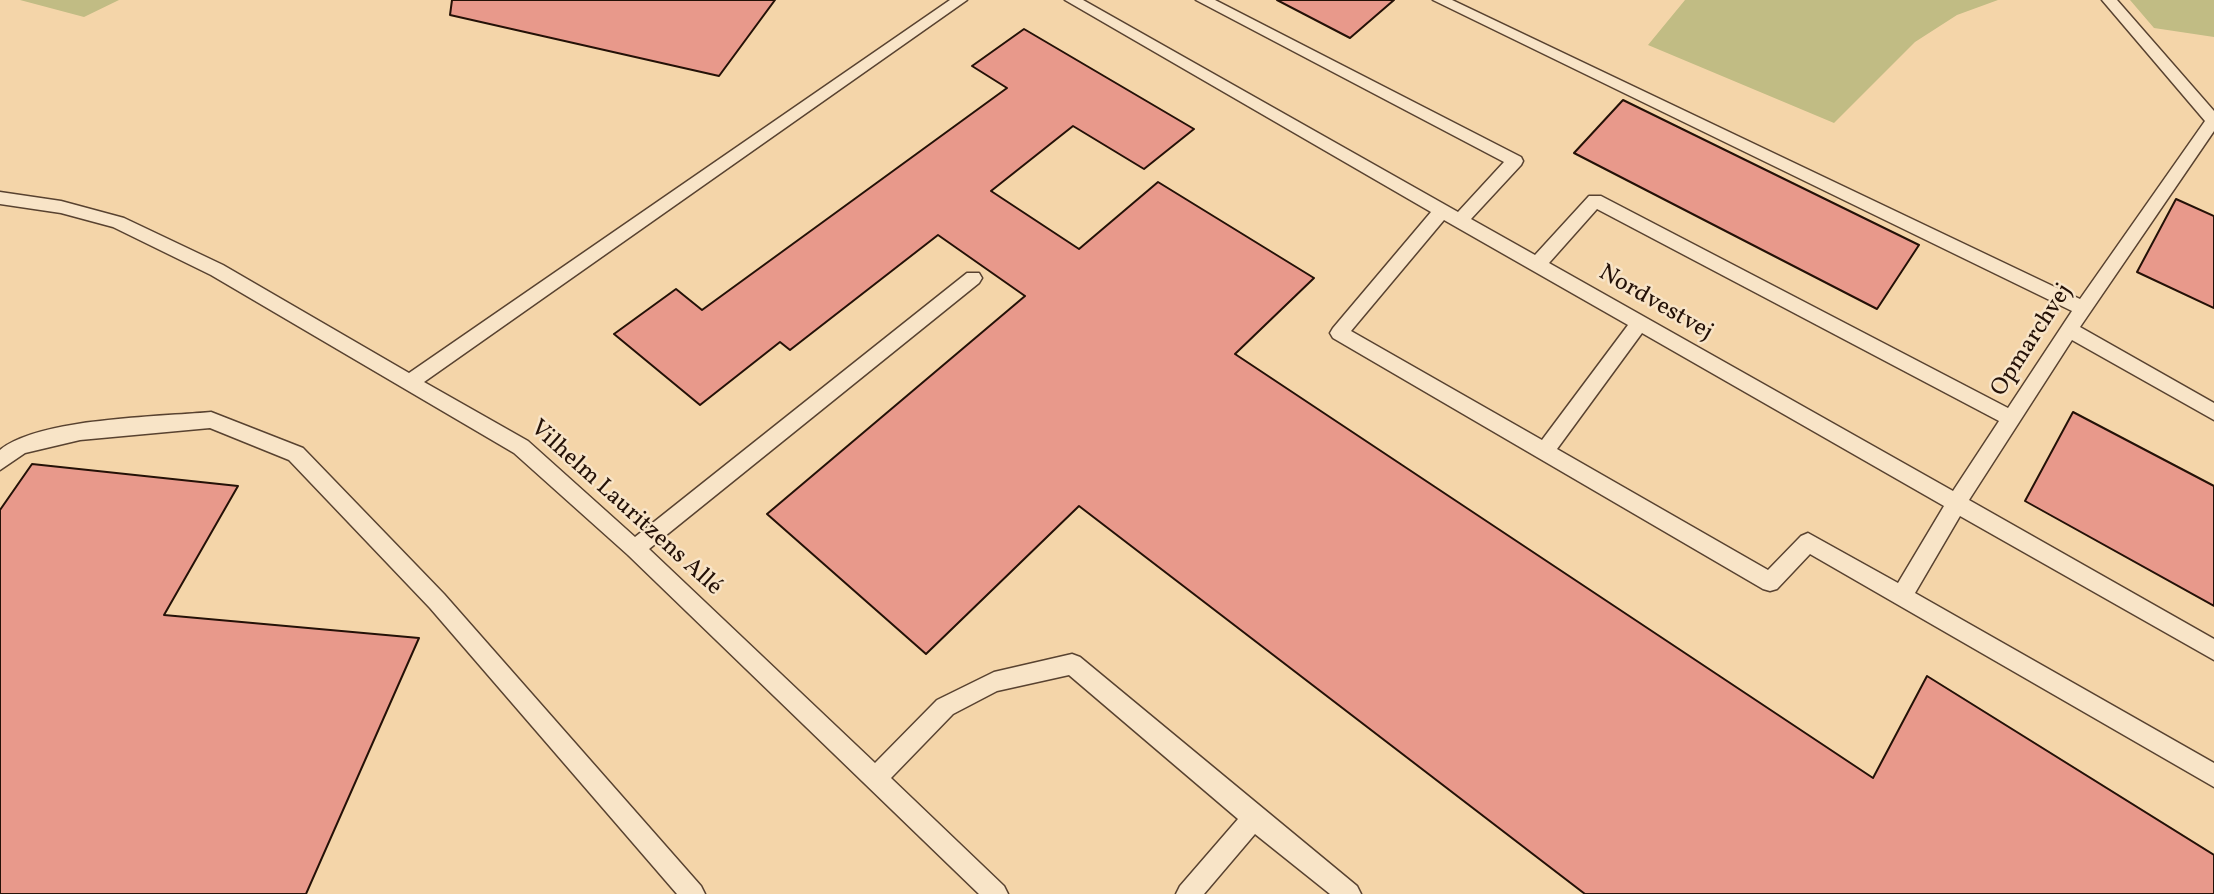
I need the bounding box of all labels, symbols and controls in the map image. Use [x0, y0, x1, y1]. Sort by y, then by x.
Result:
street label: Nordvestvej [1593, 260, 1717, 348]
street label: Opmarchvej [1986, 279, 2080, 403]
street label: Vilhelm Lauritzens Allé [523, 415, 727, 603]

